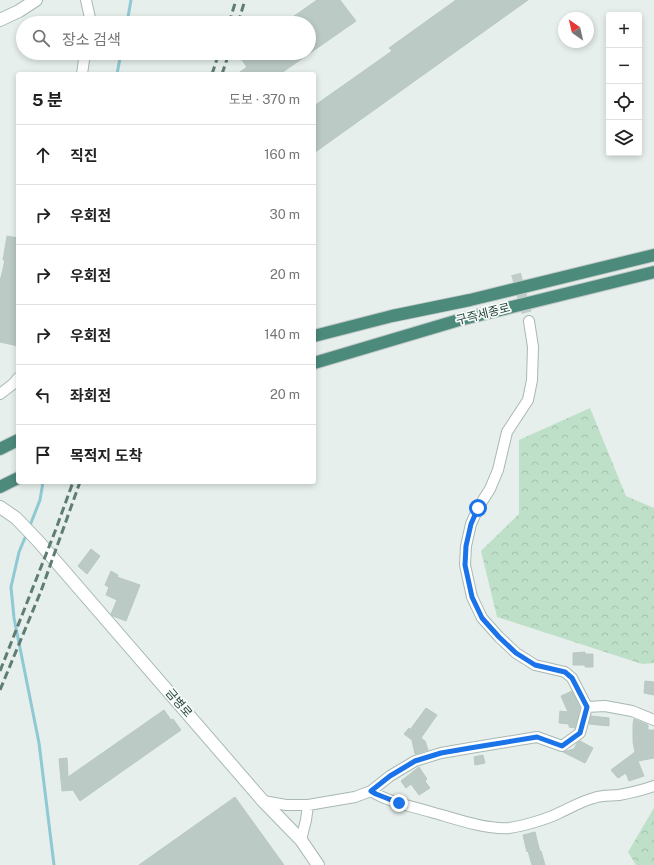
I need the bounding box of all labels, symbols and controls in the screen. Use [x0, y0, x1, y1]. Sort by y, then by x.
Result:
north arrow [558, 12, 594, 48]
map controls [606, 12, 642, 156]
button: + [606, 12, 642, 48]
search box [16, 16, 316, 60]
icon: search [30, 27, 52, 49]
text: 장소 검색 [62, 31, 121, 48]
button: − [606, 48, 642, 84]
button: locate [606, 84, 642, 120]
text: 5 분 [32, 90, 63, 110]
text: 도보 · 370 m [229, 92, 300, 107]
button: layers [606, 120, 642, 156]
icon: ahead [32, 144, 54, 166]
text: 직진 [70, 147, 98, 164]
text: 160 m [264, 147, 300, 162]
icon: right [32, 204, 54, 226]
text: 우회전 [70, 207, 111, 224]
text: 30 m [270, 207, 300, 222]
icon: right [32, 264, 54, 286]
text: 우회전 [70, 267, 111, 284]
text: 20 m [270, 267, 300, 282]
street label: 구즉세종로 [455, 301, 511, 327]
icon: right [32, 324, 54, 346]
text: 우회전 [70, 327, 111, 344]
text: 140 m [264, 327, 300, 342]
icon: left [32, 384, 54, 406]
text: 좌회전 [70, 387, 111, 404]
text: 20 m [270, 387, 300, 402]
icon: arrive [32, 444, 54, 466]
text: 목적지 도착 [70, 447, 142, 464]
route start [469, 499, 487, 517]
street label: 금병로 [163, 686, 195, 720]
route end [390, 794, 408, 812]

